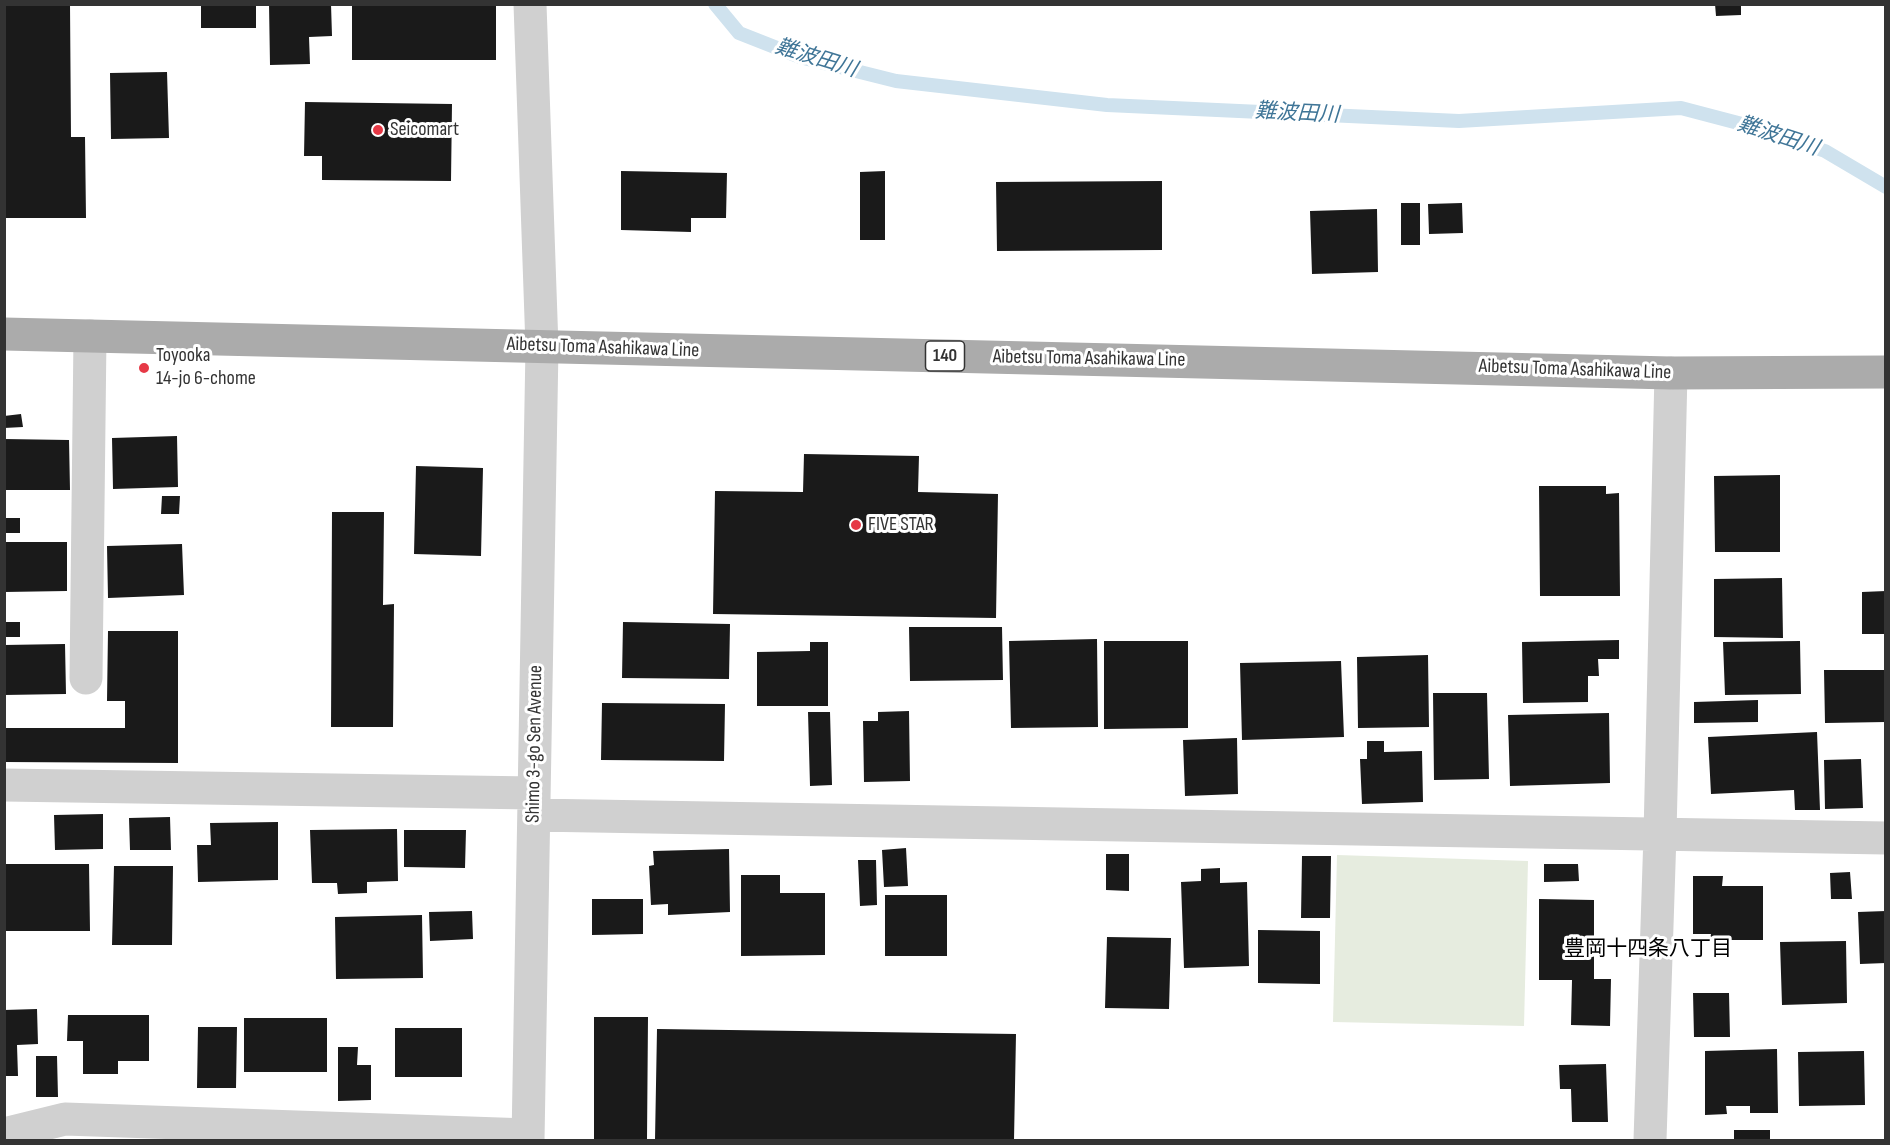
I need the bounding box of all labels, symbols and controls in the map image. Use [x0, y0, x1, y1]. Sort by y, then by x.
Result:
water label: 難波田川 [772, 35, 860, 83]
water label: 難波田川 [1254, 99, 1340, 129]
water label: 難波田川 [1734, 112, 1822, 162]
place label: Seicomart [390, 118, 459, 142]
marker: Seicomart [371, 123, 385, 137]
street label: Aibetsu Toma Asahikawa Line [506, 333, 700, 363]
road number: 140 [926, 341, 964, 371]
place label: Toyooka 14-jo 6-chome [156, 344, 256, 391]
street label: Aibetsu Toma Asahikawa Line [993, 345, 1185, 373]
street label: Aibetsu Toma Asahikawa Line [1478, 355, 1672, 385]
marker: Toyooka 14-jo 6-chome [137, 361, 151, 375]
place label: FIVE STAR [868, 513, 934, 537]
marker: FIVE STAR [849, 518, 863, 532]
street label: Shimo 3-go Sen Avenue [522, 665, 548, 823]
district label: 豊岡十四条八丁目 [1564, 937, 1732, 963]

